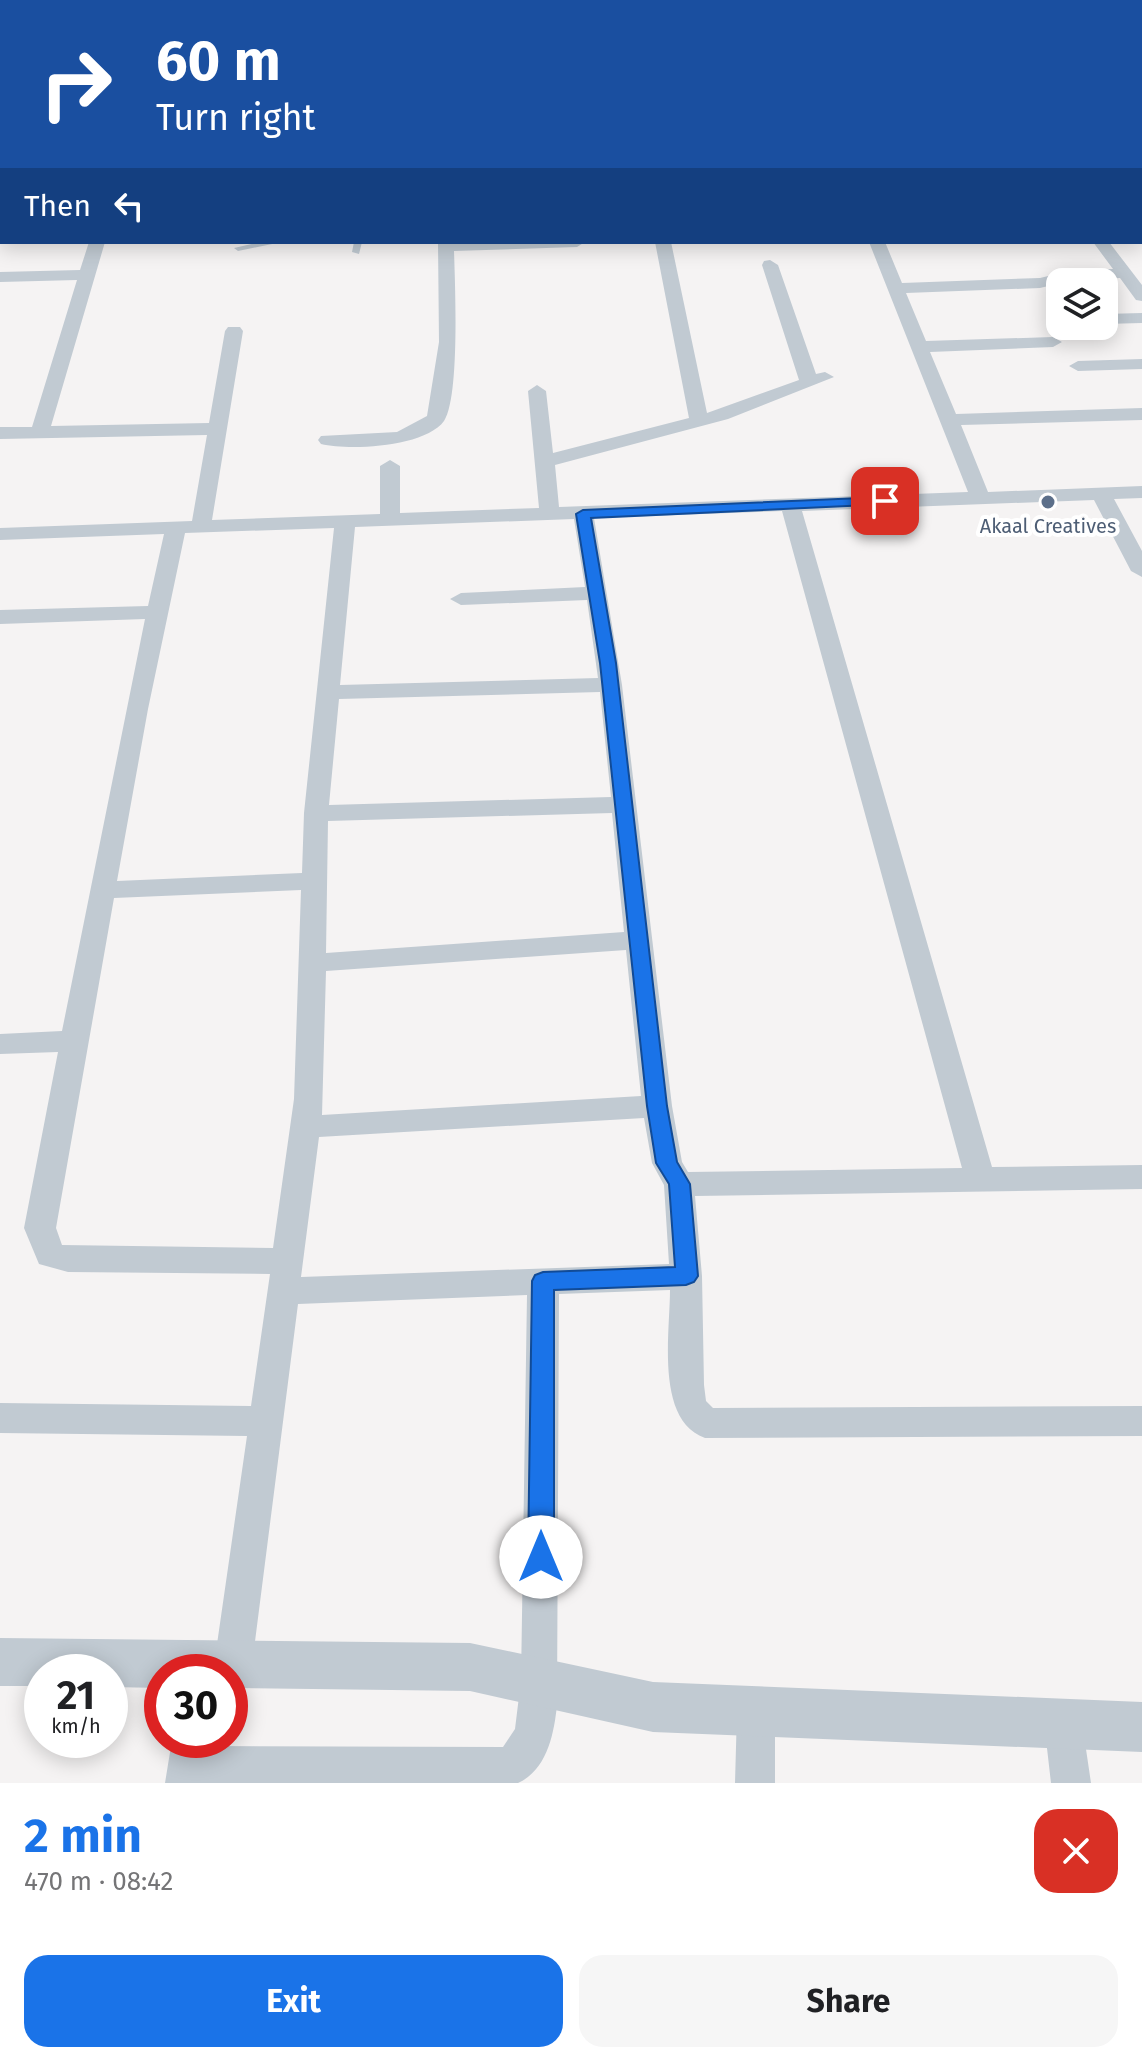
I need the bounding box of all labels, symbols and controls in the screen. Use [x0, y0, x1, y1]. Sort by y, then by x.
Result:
text: 60 m [156, 28, 281, 95]
icon: right [24, 32, 128, 136]
text: Turn right [156, 96, 316, 140]
icon: left [107, 184, 151, 228]
text: Then [24, 188, 91, 224]
map controls [1046, 268, 1118, 340]
button: layers [1046, 268, 1118, 340]
pin [851, 467, 919, 535]
icon: arrive [863, 479, 907, 523]
marker: Akaal Creatives [1039, 493, 1057, 511]
place label: Akaal Creatives [980, 514, 1116, 538]
position arrow [499, 1515, 583, 1599]
speed limit sign: 30 [144, 1654, 248, 1758]
text: 21 [57, 1672, 95, 1720]
text: km/h [51, 1714, 101, 1738]
text: 2 min [24, 1807, 142, 1865]
button: close [1034, 1809, 1118, 1893]
text: 470 m · 08:42 [24, 1866, 173, 1897]
button: Exit [24, 1955, 563, 2047]
button: Share [579, 1955, 1118, 2047]

